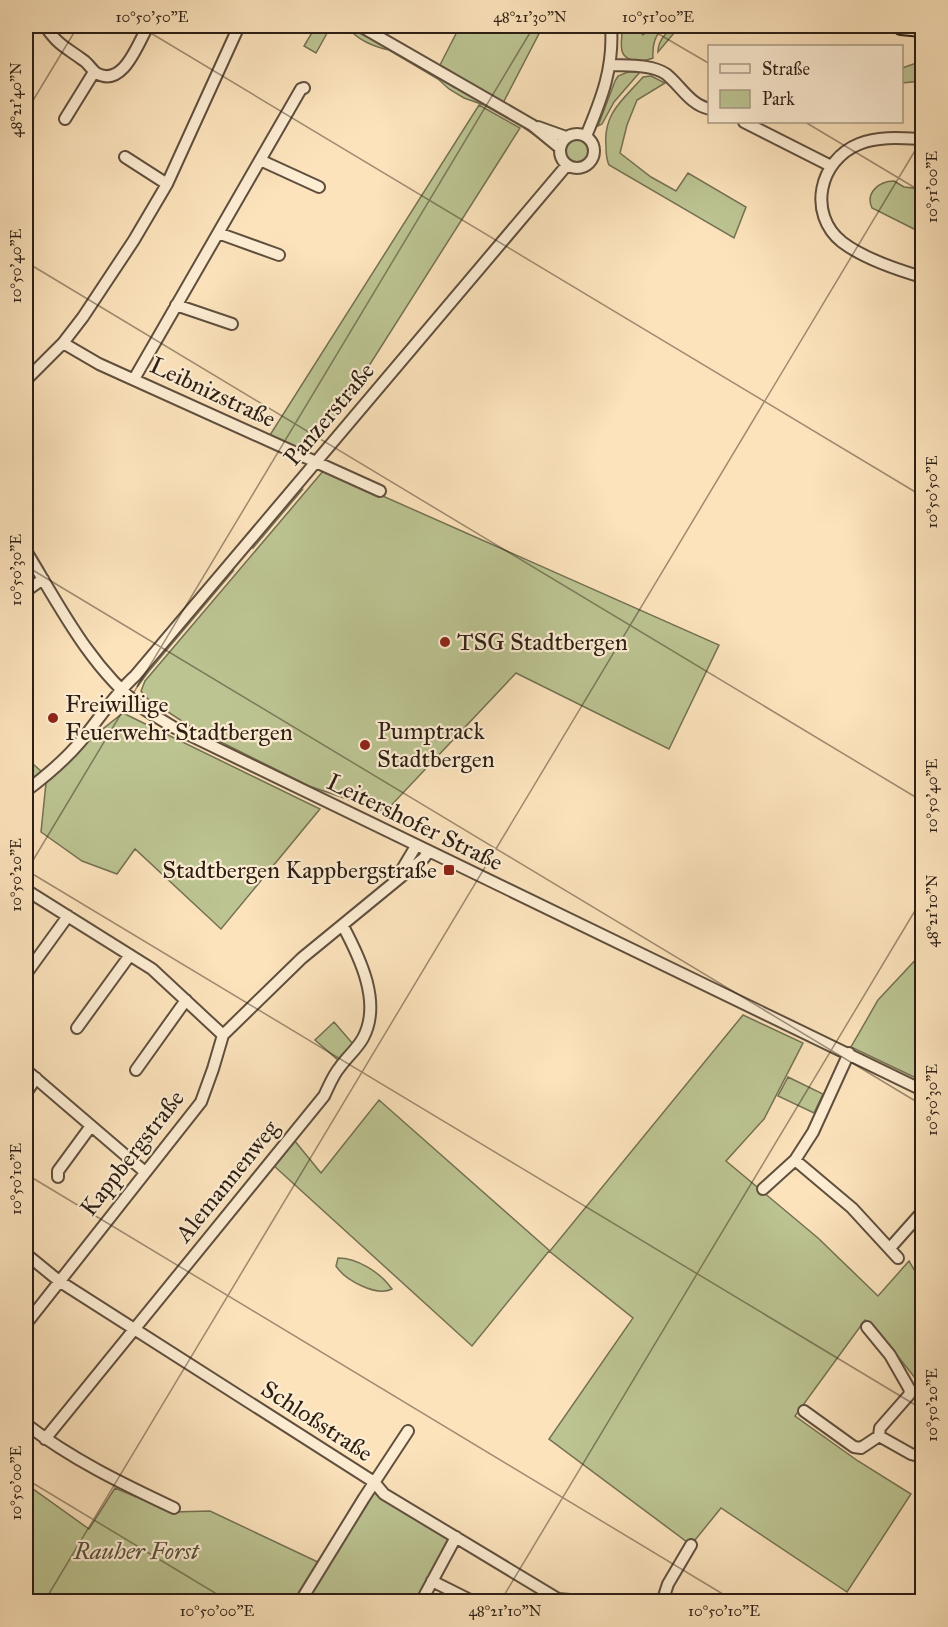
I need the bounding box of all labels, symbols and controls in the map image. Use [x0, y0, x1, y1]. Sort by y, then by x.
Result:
text: 10°50'50"E [116, 8, 189, 26]
text: 48°21'30"N [493, 8, 567, 26]
text: 10°51'00"E [622, 8, 694, 26]
legend [708, 45, 903, 123]
text: Straße [762, 58, 810, 80]
text: 48°21'40"N [7, 62, 25, 138]
text: Park [762, 88, 795, 110]
text: 10°51'00"E [923, 151, 941, 223]
text: 10°50'40"E [7, 229, 25, 303]
street label: Leibnizstraße [145, 350, 281, 434]
street label: Panzerstraße [277, 356, 381, 472]
text: 10°50'50"E [923, 455, 941, 528]
text: 10°50'30"E [7, 534, 25, 606]
place label: TSG Stadtbergen [457, 627, 628, 657]
marker: TSG Stadtbergen [438, 635, 452, 649]
place label: Freiwillige Feuerwehr Stadtbergen [65, 689, 293, 747]
marker: Freiwillige Feuerwehr Stadtbergen [46, 711, 60, 725]
place label: Pumptrack Stadtbergen [377, 716, 495, 774]
marker: Pumptrack Stadtbergen [358, 738, 372, 752]
text: 10°50'40"E [923, 759, 941, 833]
street label: Leitershofer Straße [322, 766, 508, 878]
text: 10°50'20"E [7, 838, 25, 912]
place label: Stadtbergen Kappbergstraße [162, 855, 437, 885]
marker: Stadtbergen Kappbergstraße [442, 863, 456, 877]
text: 48°21'10"N [923, 874, 941, 948]
text: 10°50'30"E [923, 1064, 941, 1136]
street label: Kappbergstraße [73, 1084, 191, 1222]
street label: Alemannenweg [168, 1113, 286, 1249]
text: 10°50'10"E [7, 1143, 25, 1215]
text: 10°50'20"E [923, 1368, 941, 1442]
street label: Schloßstraße [256, 1374, 378, 1468]
text: 10°50'00"E [7, 1445, 25, 1520]
park label: Rauher Forst [73, 1536, 200, 1566]
text: 10°50'00"E [180, 1602, 255, 1620]
text: 48°21'10"N [468, 1602, 542, 1620]
text: 10°50'10"E [688, 1602, 760, 1620]

